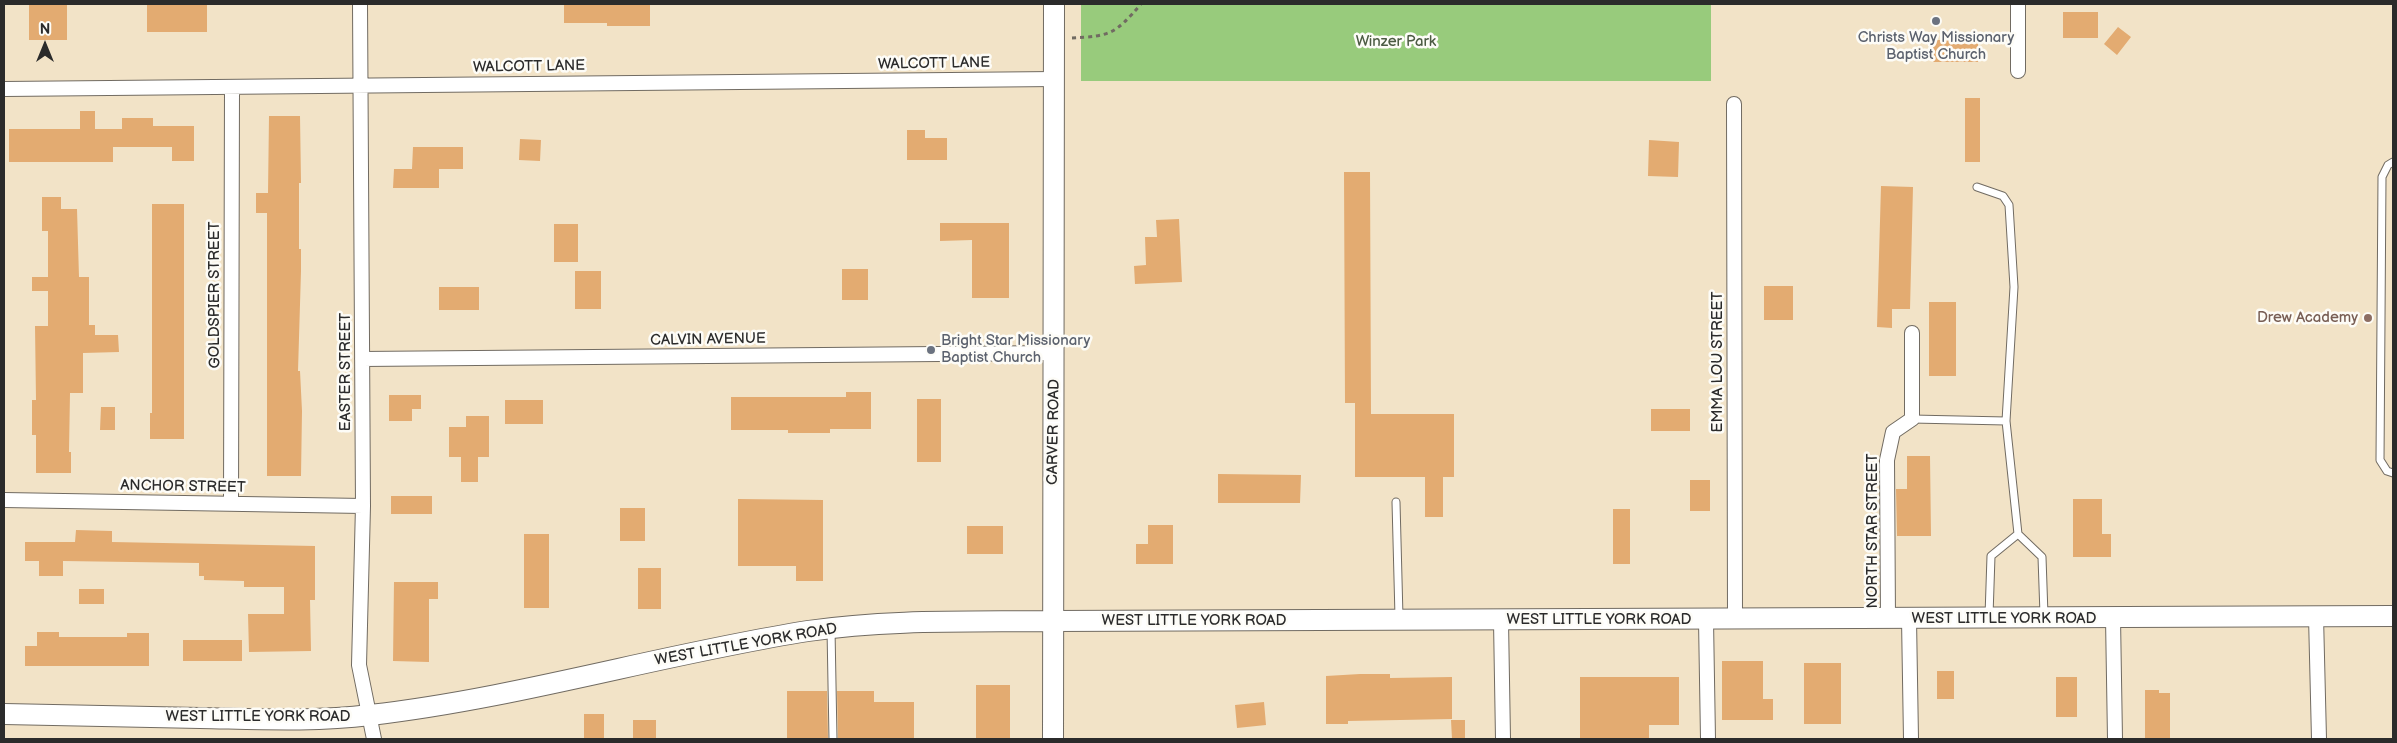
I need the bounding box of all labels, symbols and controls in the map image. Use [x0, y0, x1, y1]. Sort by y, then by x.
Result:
marker: Christs Way Missionary Baptist Church [1930, 15, 1942, 27]
north arrow [20, 20, 70, 70]
text: N [40, 21, 50, 38]
place label: Christs Way Missionary Baptist Church [1858, 29, 2014, 64]
park label: Winzer Park [1356, 33, 1436, 51]
street label: WALCOTT LANE [878, 54, 990, 74]
street label: WALCOTT LANE [473, 57, 585, 77]
street label: GOLDSPIER STREET [206, 221, 224, 369]
street label: EMMA LOU STREET [1709, 292, 1727, 432]
place label: Drew Academy [2257, 309, 2358, 327]
marker: Drew Academy [2362, 312, 2374, 324]
street label: EASTER STREET [337, 313, 355, 431]
street label: CALVIN AVENUE [650, 330, 766, 350]
place label: Bright Star Missionary Baptist Church [941, 332, 1090, 367]
marker: Bright Star Missionary Baptist Church [925, 344, 937, 356]
street label: CARVER ROAD [1044, 379, 1064, 485]
street label: NORTH STAR STREET [1864, 454, 1882, 608]
street label: ANCHOR STREET [120, 477, 246, 497]
street label: WEST LITTLE YORK ROAD [1912, 610, 2096, 628]
street label: WEST LITTLE YORK ROAD [1507, 611, 1691, 629]
street label: WEST LITTLE YORK ROAD [1102, 612, 1286, 630]
street label: WEST LITTLE YORK ROAD [653, 620, 839, 670]
street label: WEST LITTLE YORK ROAD [166, 708, 350, 726]

